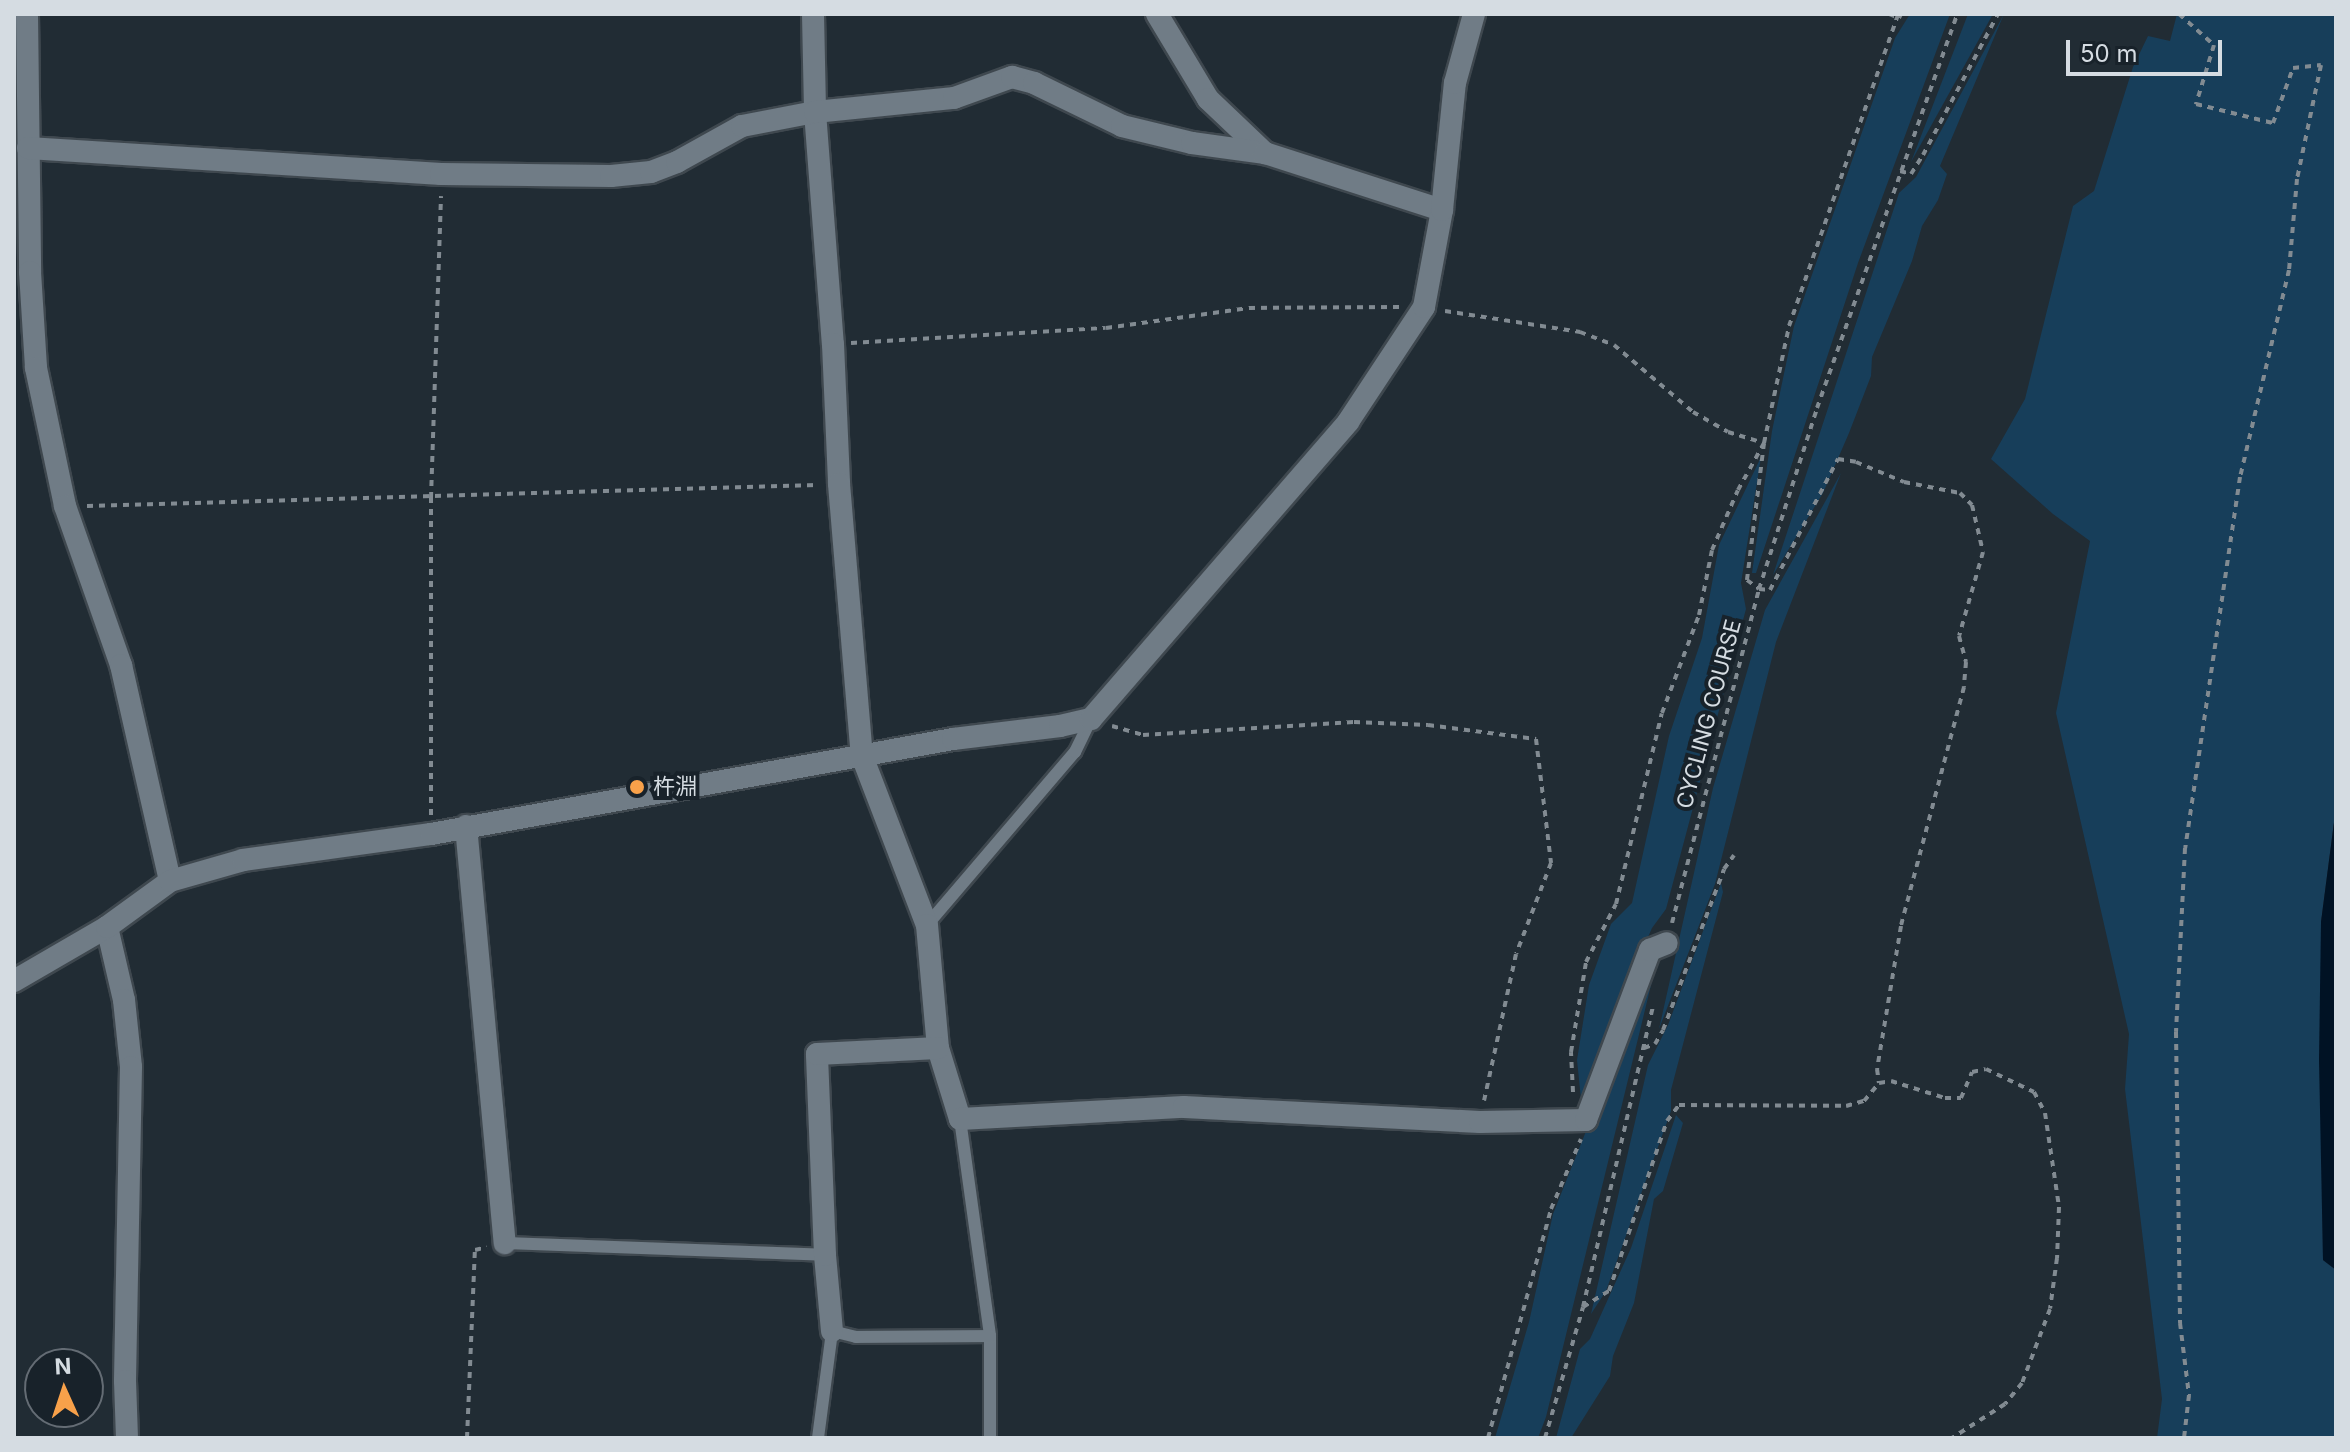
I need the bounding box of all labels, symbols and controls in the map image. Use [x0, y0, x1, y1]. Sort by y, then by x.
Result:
scale bar [2070, 24, 2226, 74]
text: 50 m [2080, 39, 2138, 68]
street label: CYCLING COURSE [1671, 617, 1747, 811]
place label: 杵淵 [653, 774, 697, 800]
marker: 杵淵 [628, 778, 646, 796]
north arrow [24, 1348, 104, 1428]
text: N [54, 1353, 72, 1379]

